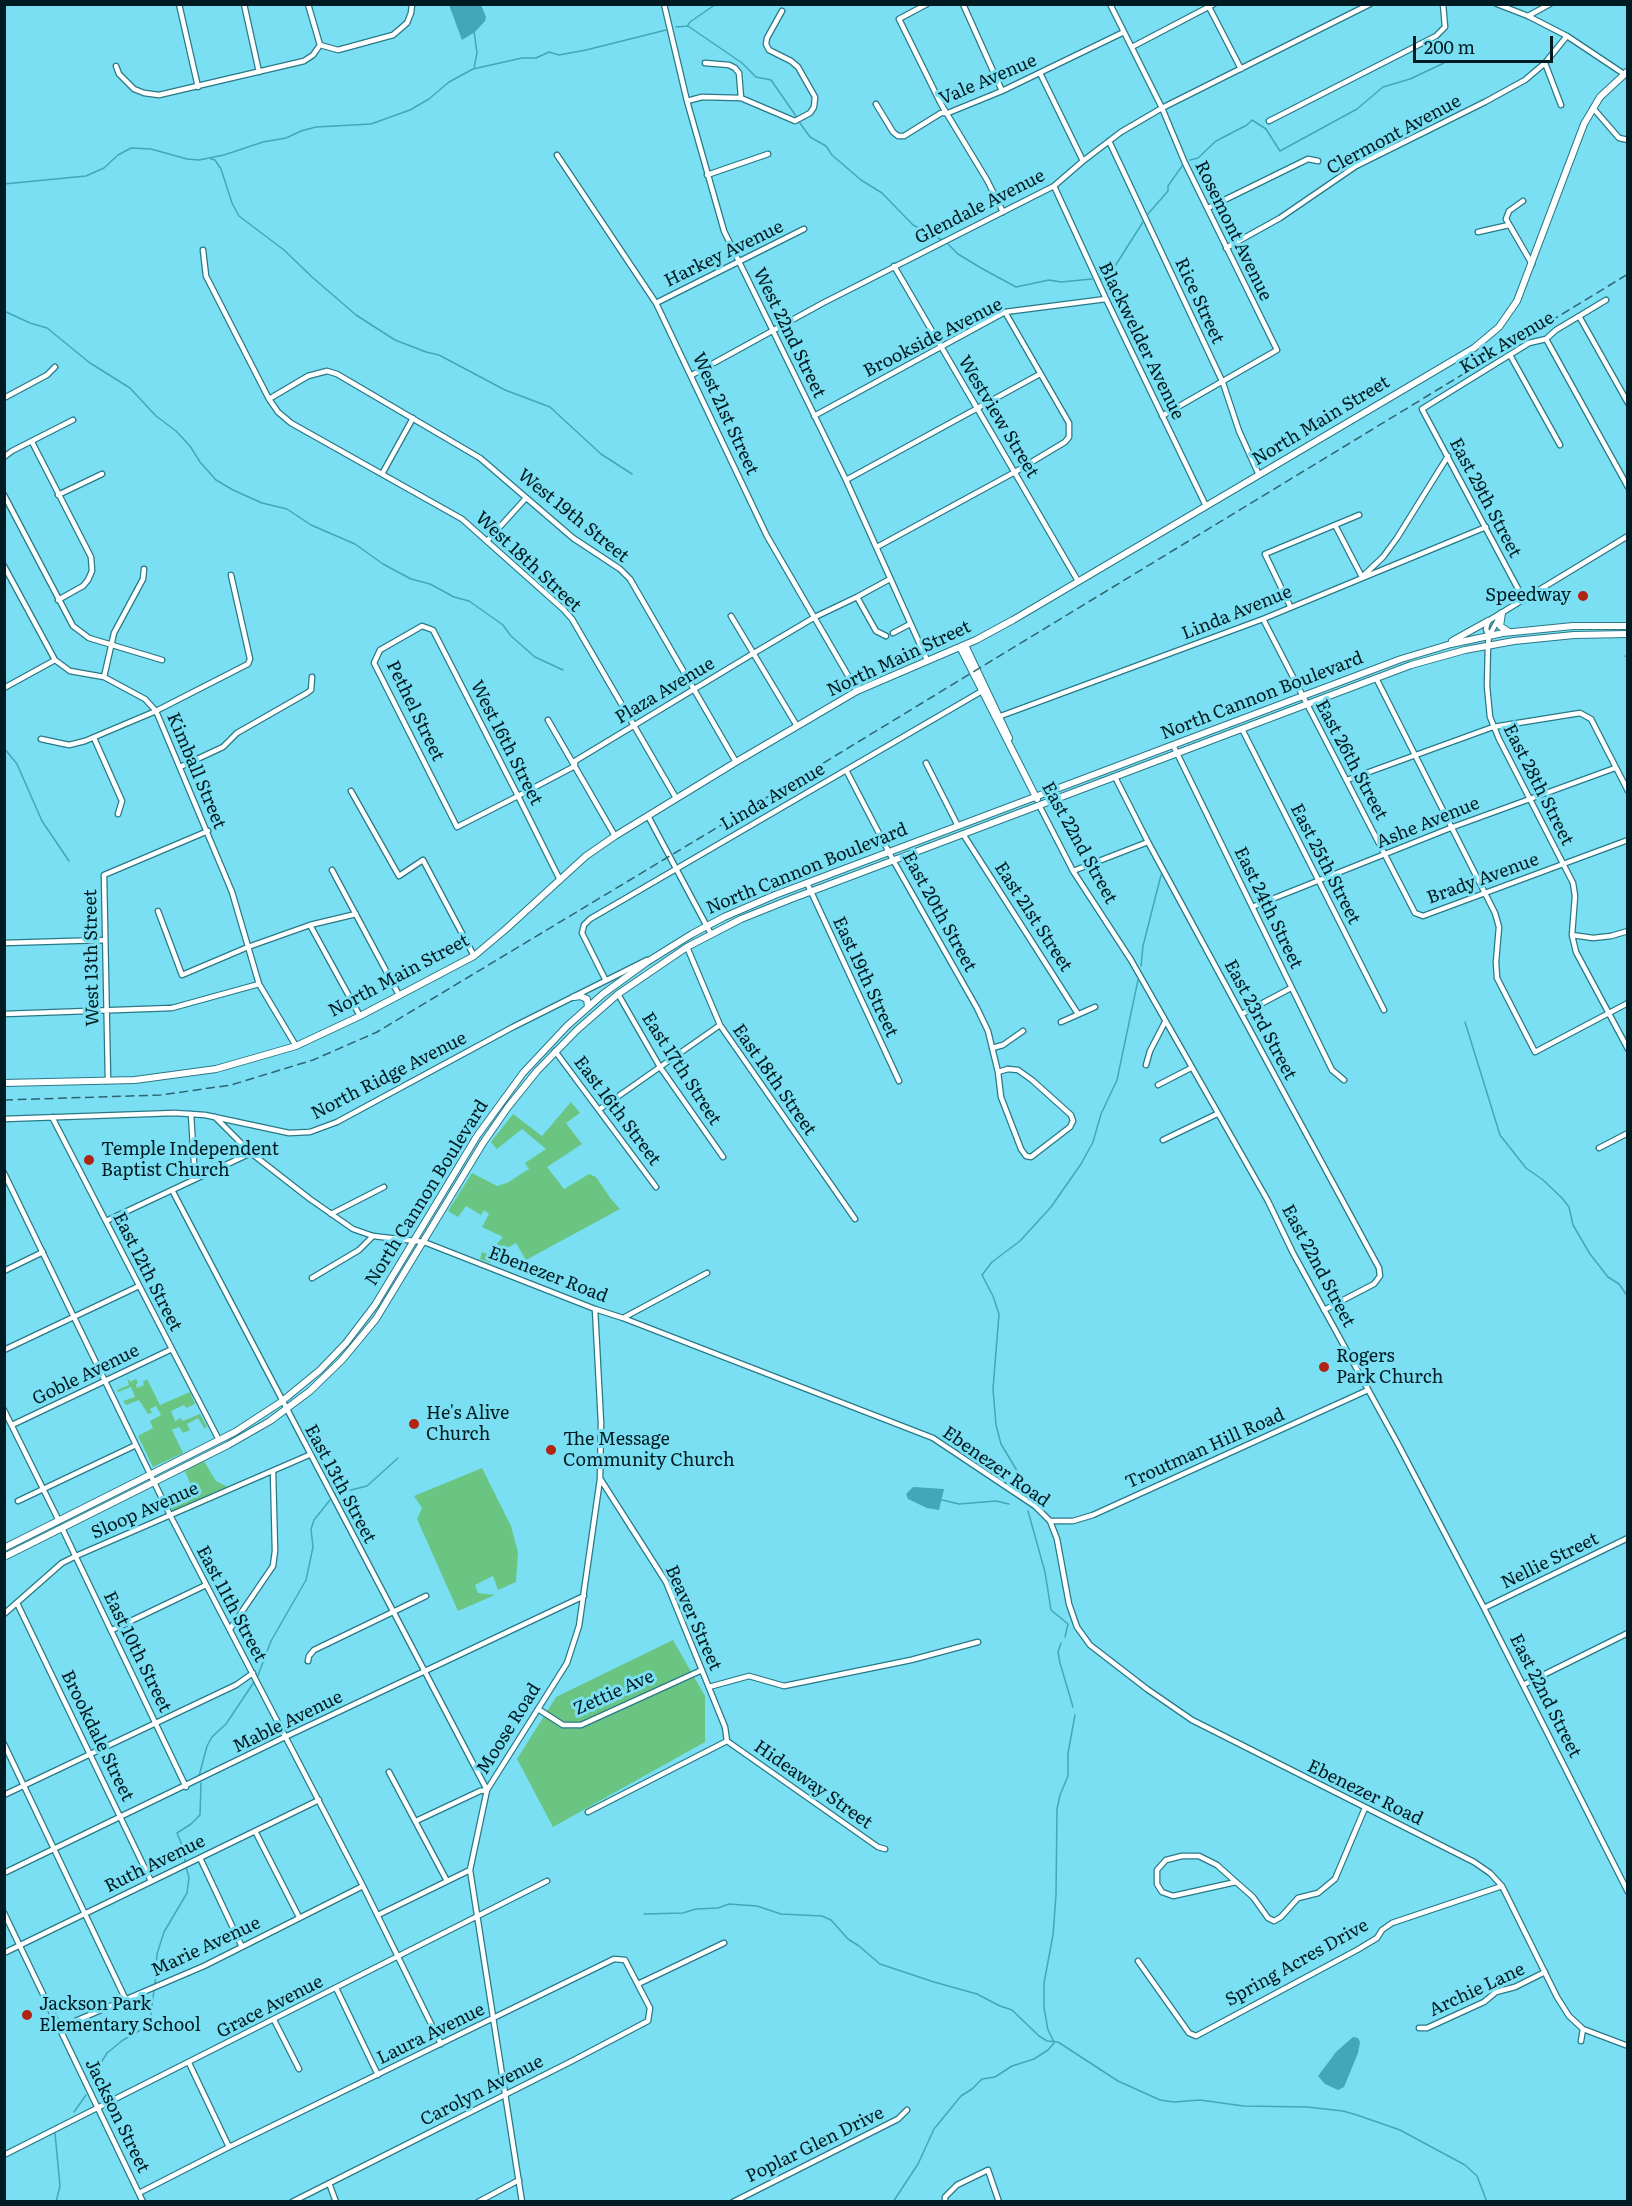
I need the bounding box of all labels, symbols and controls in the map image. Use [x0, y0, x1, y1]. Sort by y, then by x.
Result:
scale bar [1416, 24, 1556, 62]
text: 200 m [1424, 33, 1475, 60]
street label: Vale Avenue [936, 50, 1040, 110]
street label: Clermont Avenue [1323, 90, 1465, 180]
street label: Rosemont Avenue [1190, 157, 1276, 305]
street label: Glendale Avenue [911, 165, 1049, 249]
street label: Harkey Avenue [661, 216, 787, 292]
street label: Rice Street [1170, 255, 1228, 347]
street label: Blackwelder Avenue [1093, 259, 1189, 423]
street label: West 22nd Street [748, 264, 830, 402]
street label: Brookside Avenue [860, 294, 1006, 382]
street label: Kirk Avenue [1456, 307, 1558, 379]
street label: West 21st Street [687, 349, 763, 479]
street label: Westview Street [953, 352, 1043, 482]
street label: North Main Street [1248, 372, 1394, 470]
street label: East 29th Street [1444, 434, 1526, 562]
street label: West 19th Street [513, 465, 633, 567]
street label: West 18th Street [470, 507, 586, 617]
street label: Linda Avenue [1179, 581, 1295, 645]
place label: Speedway [1485, 585, 1571, 607]
marker: Speedway [1576, 589, 1590, 603]
street label: North Main Street [824, 616, 974, 702]
street label: North Cannon Boulevard [1158, 647, 1366, 745]
street label: Plaza Avenue [612, 653, 718, 729]
street label: Pethel Street [381, 657, 449, 765]
street label: West 16th Street [465, 677, 547, 809]
street label: East 26th Street [1310, 696, 1392, 824]
street label: Kimball Street [162, 710, 230, 832]
street label: East 28th Street [1498, 721, 1578, 849]
street label: Linda Avenue [717, 758, 829, 836]
street label: East 22nd Street [1037, 778, 1121, 908]
street label: Ashe Avenue [1373, 793, 1483, 853]
street label: East 25th Street [1285, 800, 1365, 928]
street label: North Cannon Boulevard [703, 819, 911, 919]
street label: East 24th Street [1229, 843, 1307, 973]
street label: East 20th Street [897, 848, 981, 976]
street label: Brady Avenue [1424, 849, 1542, 909]
street label: East 21st Street [989, 858, 1077, 976]
street label: West 13th Street [80, 889, 104, 1027]
street label: East 19th Street [828, 913, 902, 1041]
street label: North Main Street [325, 930, 473, 1022]
street label: East 23rd Street [1219, 956, 1301, 1084]
street label: East 17th Street [637, 1009, 725, 1129]
street label: East 18th Street [727, 1020, 821, 1140]
street label: North Ridge Avenue [308, 1027, 470, 1125]
street label: East 16th Street [569, 1052, 665, 1170]
street label: North Cannon Boulevard [361, 1096, 493, 1290]
place label: Temple Independent Baptist Church [101, 1139, 279, 1182]
marker: Temple Independent Baptist Church [82, 1153, 96, 1167]
street label: East 22nd Street [1277, 1201, 1359, 1331]
street label: East 12th Street [108, 1209, 186, 1335]
street label: Ebenezer Road [485, 1242, 611, 1308]
street label: Goble Avenue [29, 1340, 143, 1410]
place label: Rogers Park Church [1336, 1346, 1443, 1388]
marker: Rogers Park Church [1317, 1360, 1331, 1374]
place label: He's Alive Church [426, 1403, 509, 1446]
street label: Troutman Hill Road [1122, 1404, 1288, 1494]
marker: He's Alive Church [407, 1417, 421, 1431]
street label: East 13th Street [300, 1421, 380, 1547]
street label: Ebenezer Road [938, 1422, 1054, 1512]
place label: The Message Community Church [563, 1429, 735, 1472]
marker: The Message Community Church [544, 1443, 558, 1457]
street label: Sloop Avenue [88, 1478, 202, 1544]
street label: Nellie Street [1498, 1528, 1602, 1594]
street label: East 11th Street [191, 1542, 271, 1666]
street label: Beaver Street [660, 1562, 726, 1674]
street label: East 10th Street [98, 1588, 176, 1716]
street label: East 22nd Street [1505, 1631, 1585, 1761]
street label: Zettie Ave [571, 1666, 657, 1720]
street label: Brookdale Street [56, 1667, 138, 1805]
street label: Moose Road [472, 1679, 546, 1779]
street label: Mable Avenue [230, 1686, 346, 1758]
street label: Hideaway Street [750, 1736, 876, 1834]
street label: Ebenezer Road [1304, 1756, 1426, 1830]
street label: Ruth Avenue [101, 1830, 209, 1898]
street label: Marie Avenue [148, 1912, 264, 1982]
street label: Spring Acres Drive [1222, 1915, 1372, 2011]
street label: Archie Lane [1426, 1958, 1528, 2022]
street label: Grace Avenue [213, 1971, 327, 2043]
place label: Jackson Park Elementary School [39, 1994, 201, 2036]
street label: Laura Avenue [374, 1999, 488, 2069]
marker: Jackson Park Elementary School [20, 2008, 34, 2022]
street label: Carolyn Avenue [417, 2051, 547, 2131]
street label: Jackson Street [80, 2055, 154, 2177]
street label: Poplar Glen Drive [742, 2102, 888, 2188]

